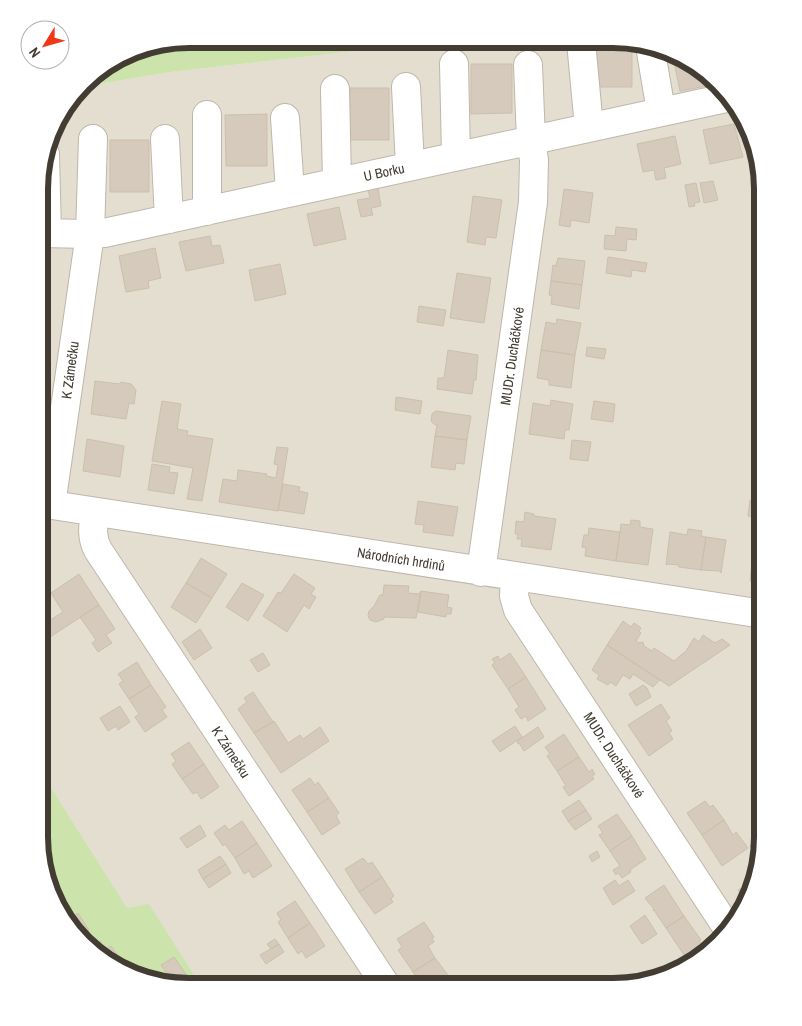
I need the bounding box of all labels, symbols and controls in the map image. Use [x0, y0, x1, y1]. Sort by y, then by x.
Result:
north arrow [20, 20, 70, 70]
text: N [25, 44, 44, 62]
street label: U Borku [362, 159, 406, 185]
street label: MUDr. Ducháčkové [496, 306, 528, 406]
street label: K Zámečku [57, 340, 83, 400]
street label: Národních hrdinů [356, 543, 446, 575]
street label: MUDr. Ducháčkové [580, 709, 648, 801]
street label: K Zámečku [208, 723, 254, 781]

